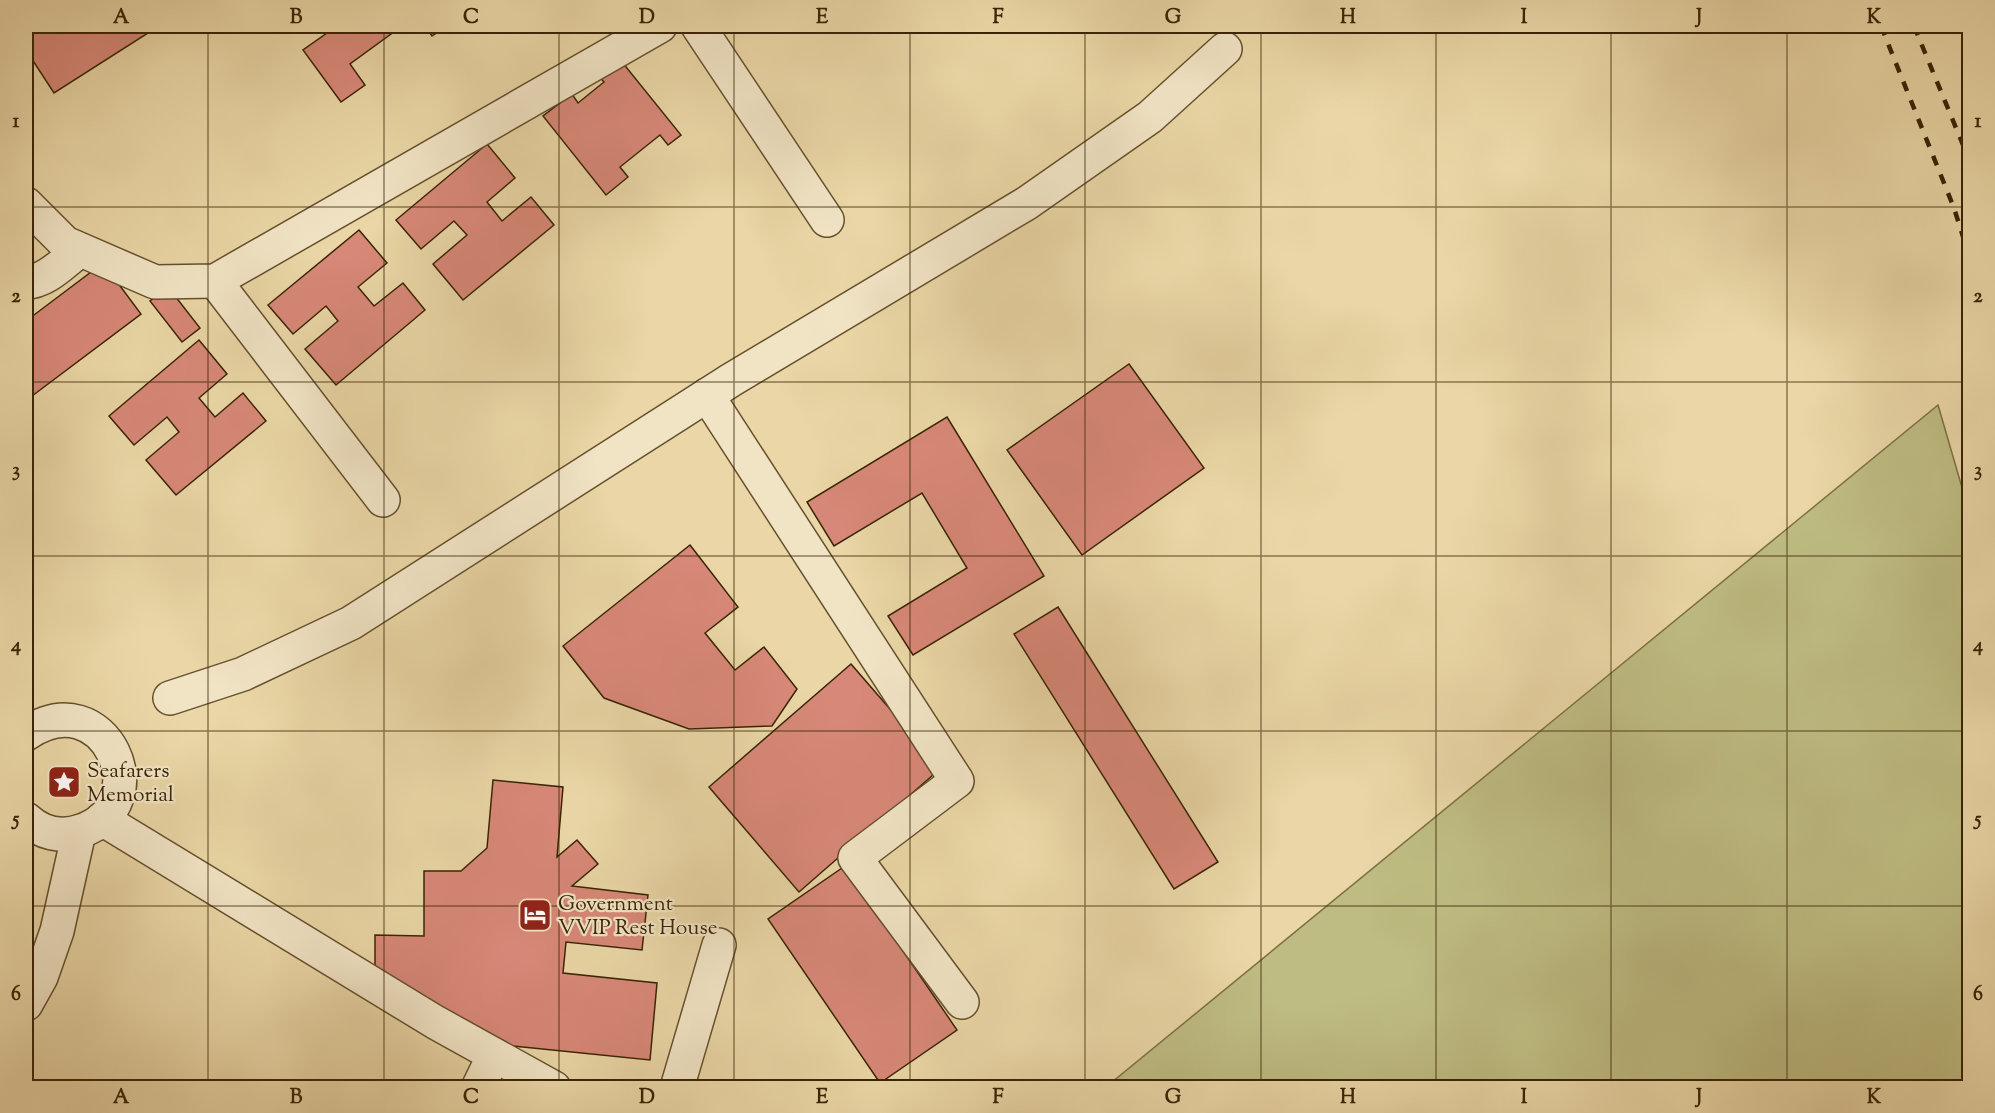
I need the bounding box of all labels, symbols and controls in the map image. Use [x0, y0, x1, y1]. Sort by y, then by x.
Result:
text: A [113, 4, 130, 33]
text: B [290, 4, 303, 33]
text: C [463, 4, 479, 33]
text: D [639, 4, 655, 33]
text: E [816, 4, 829, 33]
text: F [992, 4, 1004, 33]
text: G [1165, 4, 1182, 33]
text: H [1340, 4, 1356, 33]
text: I [1521, 4, 1528, 33]
text: J [1694, 4, 1702, 33]
text: K [1867, 4, 1882, 33]
text: 1 [13, 108, 20, 137]
text: 1 [1975, 108, 1982, 137]
text: 2 [11, 283, 21, 312]
text: 2 [1973, 283, 1983, 312]
text: 3 [12, 457, 20, 486]
text: 3 [1974, 457, 1982, 486]
text: 4 [10, 632, 21, 661]
text: 4 [1972, 632, 1983, 661]
place label: Seafarers Memorial [87, 757, 174, 811]
place icon: Seafarers Memorial [46, 764, 82, 800]
text: 5 [11, 806, 20, 835]
text: 5 [1973, 806, 1982, 835]
place label: Government VVIP Rest House [558, 890, 718, 944]
hotel icon: Government VVIP Rest House [517, 897, 553, 933]
text: 6 [11, 981, 21, 1010]
text: 6 [1973, 981, 1983, 1010]
text: A [113, 1084, 130, 1113]
text: B [290, 1084, 303, 1113]
text: C [463, 1084, 479, 1113]
text: D [639, 1084, 655, 1113]
text: E [816, 1084, 829, 1113]
text: F [992, 1084, 1004, 1113]
text: G [1165, 1084, 1182, 1113]
text: H [1340, 1084, 1356, 1113]
text: I [1521, 1084, 1528, 1113]
text: J [1694, 1084, 1702, 1113]
text: K [1867, 1084, 1882, 1113]

